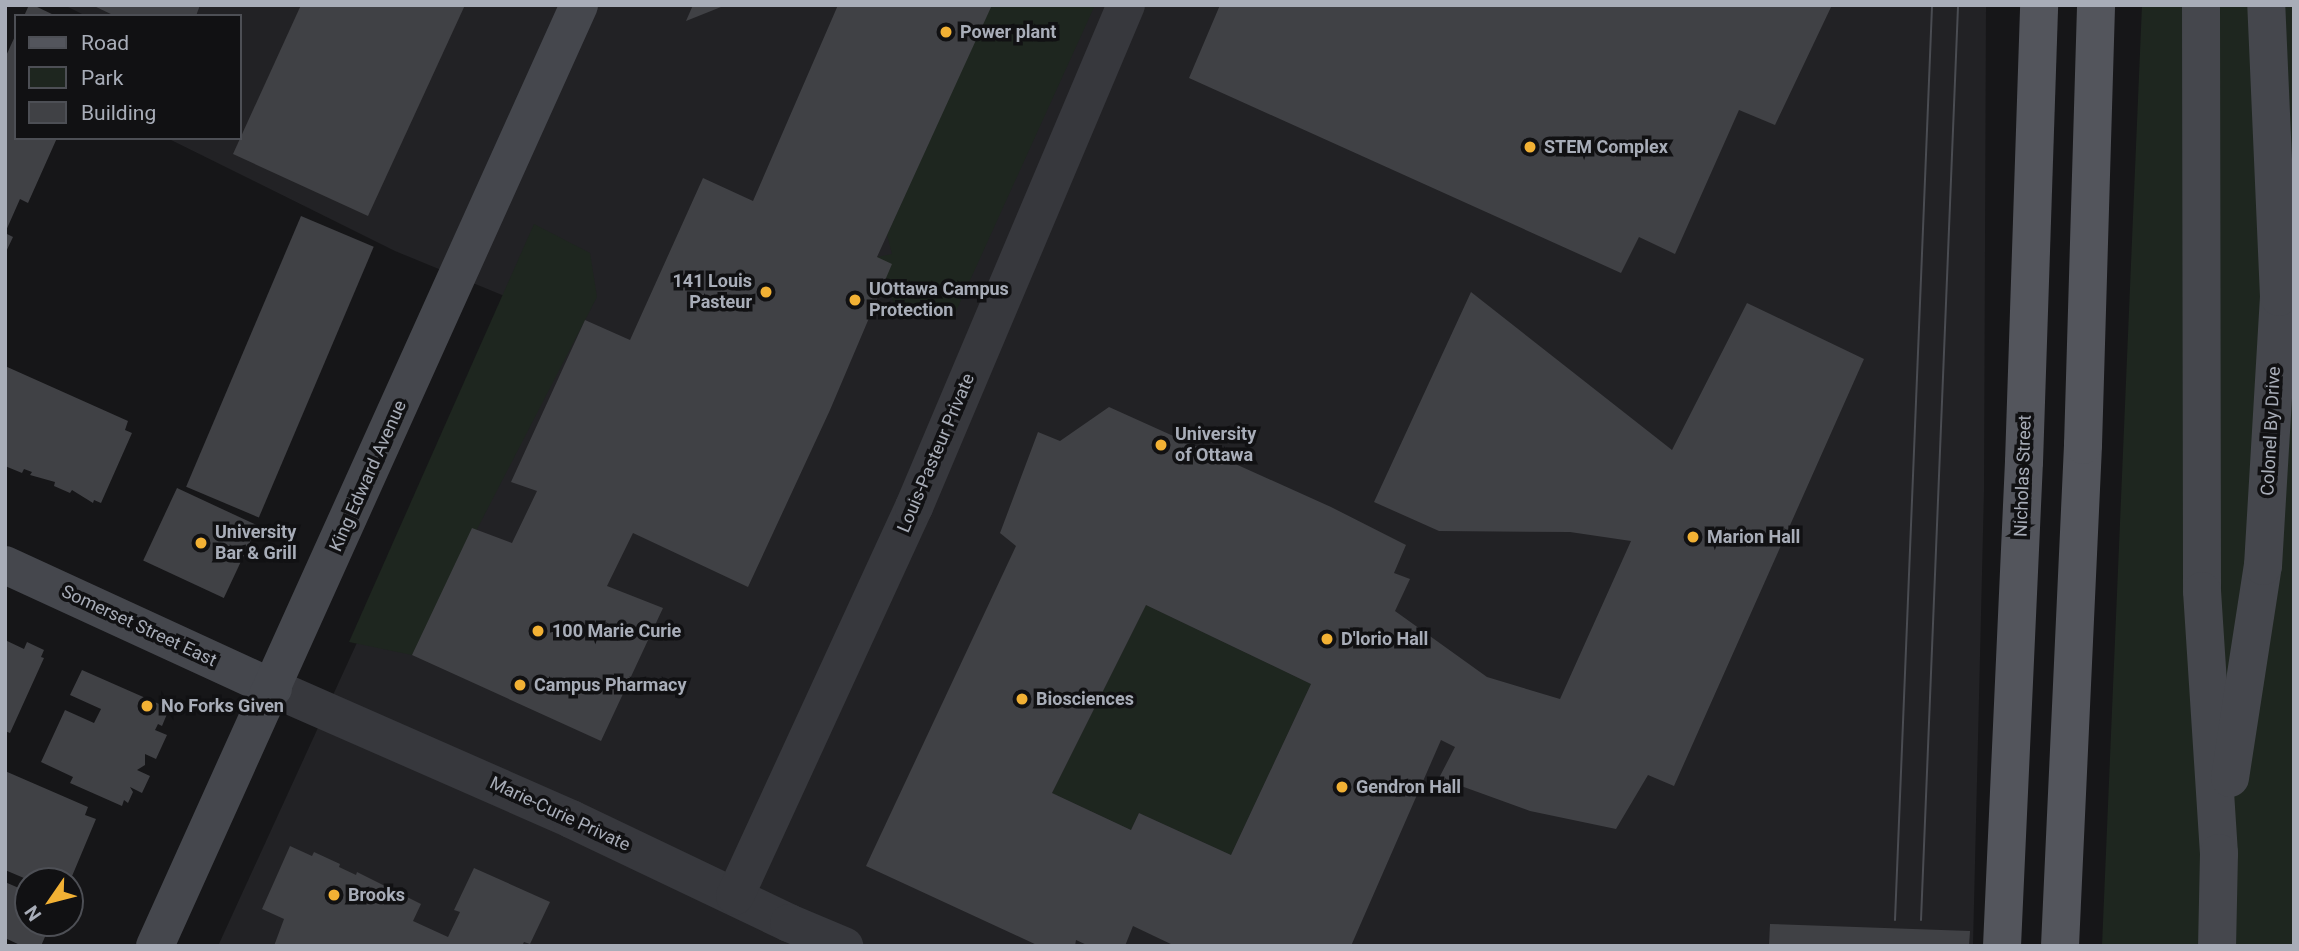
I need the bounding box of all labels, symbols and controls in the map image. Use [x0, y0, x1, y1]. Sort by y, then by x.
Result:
legend [14, 14, 242, 140]
place label: Power plant [960, 21, 1056, 43]
marker: Power plant [938, 24, 954, 40]
text: Road [81, 31, 129, 55]
text: Park [81, 66, 123, 90]
text: Building [81, 101, 156, 125]
place label: STEM Complex [1544, 136, 1668, 158]
marker: STEM Complex [1522, 139, 1538, 155]
place label: 141 Louis Pasteur [673, 271, 752, 314]
place label: UOttawa Campus Protection [869, 279, 1009, 322]
marker: 141 Louis Pasteur [758, 284, 774, 300]
marker: UOttawa Campus Protection [847, 292, 863, 308]
street label: Colonel By Drive [2257, 366, 2285, 496]
street label: Louis-Pasteur Private [893, 370, 979, 536]
street label: King Edward Avenue [325, 397, 411, 555]
street label: Nicholas Street [2010, 415, 2036, 537]
place label: University of Ottawa [1175, 424, 1256, 466]
marker: University of Ottawa [1153, 437, 1169, 453]
place label: University Bar & Grill [215, 522, 297, 564]
place label: Marion Hall [1707, 526, 1800, 548]
marker: Marion Hall [1685, 529, 1701, 545]
marker: University Bar & Grill [193, 535, 209, 551]
street label: Somerset Street East [58, 581, 220, 671]
place label: 100 Marie Curie [552, 620, 681, 642]
marker: 100 Marie Curie [530, 623, 546, 639]
place label: D'lorio Hall [1341, 628, 1428, 650]
marker: D'lorio Hall [1319, 631, 1335, 647]
place label: Campus Pharmacy [534, 674, 686, 696]
marker: Campus Pharmacy [512, 677, 528, 693]
place label: Biosciences [1036, 688, 1134, 710]
marker: Biosciences [1014, 691, 1030, 707]
place label: No Forks Given [161, 695, 284, 717]
marker: No Forks Given [139, 698, 155, 714]
street label: Marie-Curie Private [486, 772, 634, 856]
place label: Gendron Hall [1356, 776, 1461, 798]
marker: Gendron Hall [1334, 779, 1350, 795]
north arrow [14, 867, 84, 937]
place label: Brooks [348, 884, 405, 906]
marker: Brooks [326, 887, 342, 903]
text: N [20, 901, 46, 925]

